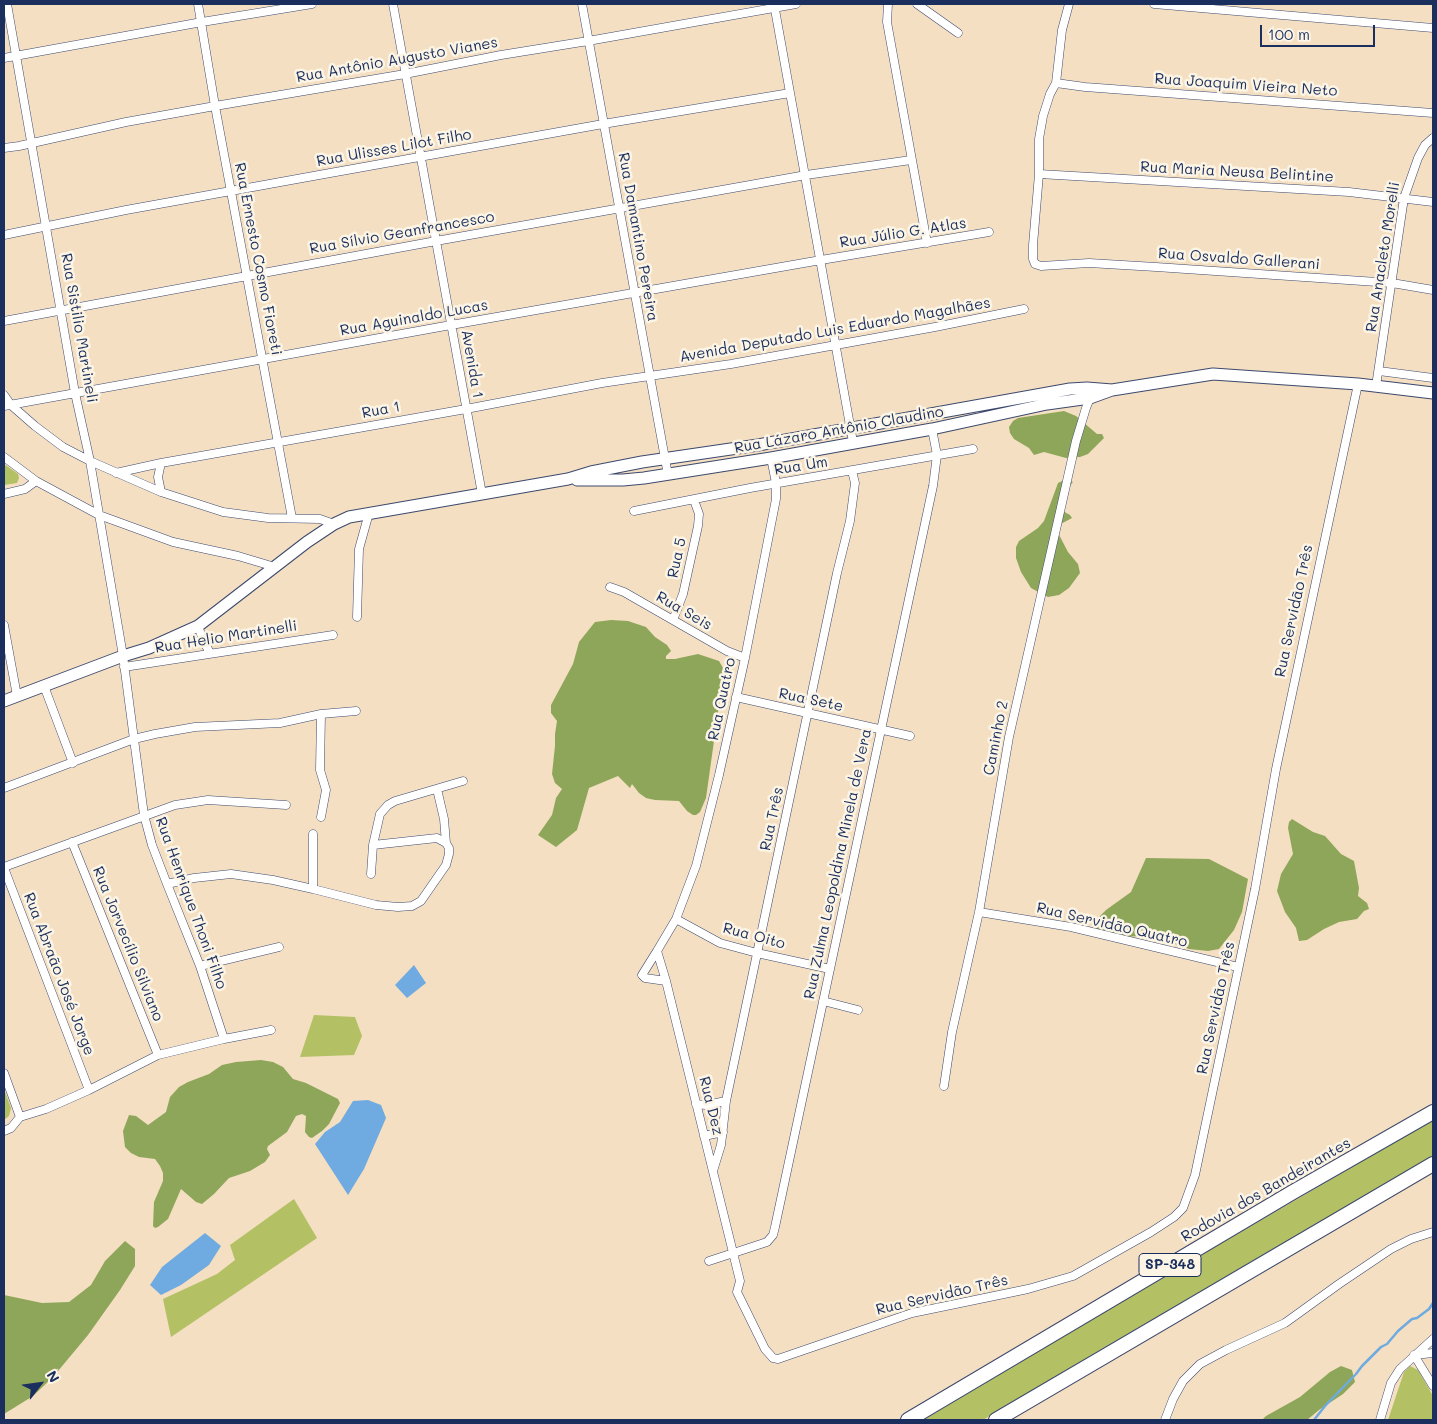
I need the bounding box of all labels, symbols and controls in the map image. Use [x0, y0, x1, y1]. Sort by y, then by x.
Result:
scale bar [1262, 15, 1377, 47]
text: 100 m [1268, 24, 1310, 44]
street label: Rua Antônio Augusto Vianes [295, 33, 499, 87]
street label: Rua Joaquim Vieira Neto [1154, 70, 1338, 100]
street label: Rua Ulisses Lilot Filho [315, 126, 473, 170]
street label: Rua Damantino Pereira [614, 151, 662, 323]
street label: Rua Maria Neusa Belintine [1140, 158, 1334, 186]
street label: Rua Ernesto Cosmo Fioreti [230, 161, 286, 357]
street label: Rua Anacleto Morelli [1362, 181, 1404, 333]
street label: Rua Sílvio Geanfrancesco [308, 208, 496, 258]
street label: Rua Júlio G. Atlas [838, 214, 968, 252]
street label: Rua Osvaldo Gallerani [1157, 244, 1321, 274]
street label: Rua Sistilio Martineli [57, 252, 101, 404]
street label: Avenida Deputado Luis Eduardo Magalhães [678, 294, 992, 366]
street label: Rua Aguinaldo Lucas [339, 296, 489, 340]
street label: Avenida 1 [457, 328, 487, 400]
street label: Rua 1 [360, 398, 402, 422]
street label: Rua Lázaro Antônio Claudino [733, 403, 945, 457]
street label: Rua Um [773, 453, 829, 479]
street label: Rua 5 [664, 536, 690, 580]
street label: Rua Servidão Três [1271, 543, 1317, 679]
street label: Rua Seis [653, 588, 715, 634]
street label: Rua Helio Martinelli [154, 617, 298, 657]
street label: Rua Quatro [704, 656, 740, 742]
street label: Rua Sete [777, 684, 845, 716]
street label: Caminho 2 [980, 699, 1012, 777]
street label: Rua Zulma Leopoldina Minela de Vera [800, 727, 876, 1001]
street label: Rua Três [756, 785, 788, 853]
street label: Rua Henrique Thoni Filho [151, 815, 231, 991]
street label: Rua Jorvecílio Silviano [89, 864, 167, 1024]
street label: Rua Abraão José Jorge [20, 890, 98, 1058]
street label: Rua Servidão Quatro [1035, 899, 1189, 951]
street label: Rua Oito [721, 919, 787, 953]
street label: Rua Servidão Três [1193, 940, 1239, 1076]
street label: Rua Dez [695, 1075, 727, 1137]
street label: Rodovia dos Bandeirantes [1178, 1134, 1354, 1246]
road number: SP-348 [1139, 1254, 1201, 1276]
street label: Rua Servidão Três [874, 1271, 1010, 1319]
north arrow [15, 1359, 65, 1409]
text: N [43, 1367, 64, 1386]

